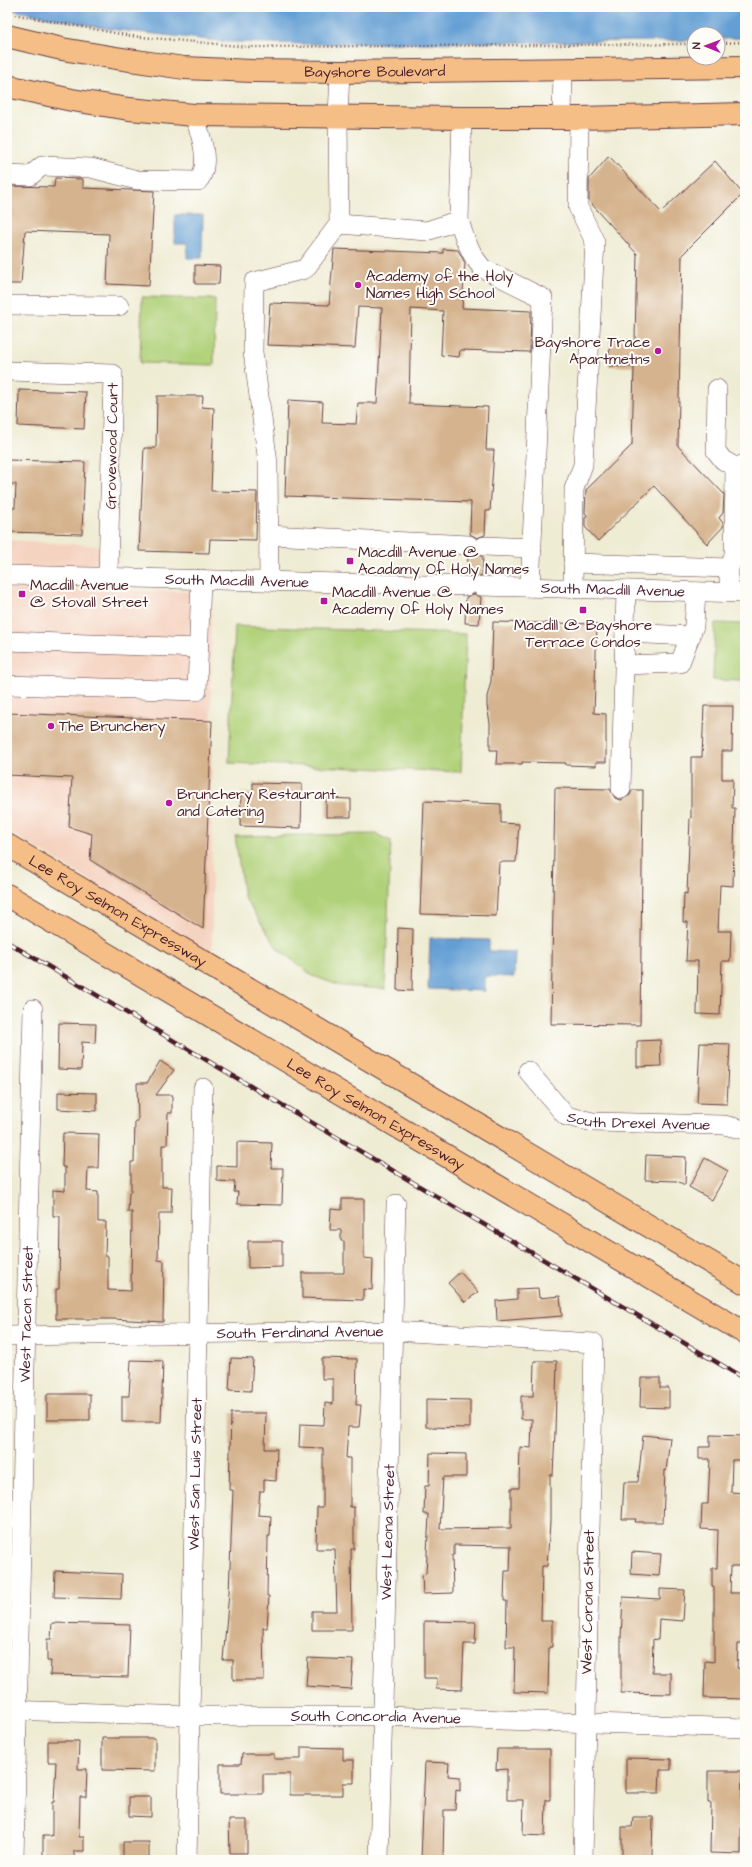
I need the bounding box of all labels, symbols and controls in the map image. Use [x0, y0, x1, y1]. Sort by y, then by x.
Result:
north arrow [686, 26, 726, 66]
text: N [689, 42, 704, 49]
street label: Bayshore Boulevard [304, 60, 446, 83]
place label: Academy of the Holy Names High School [366, 266, 514, 305]
marker: Academy of the Holy Names High School [353, 280, 363, 290]
place label: Bayshore Trace Apartmetns [535, 332, 650, 370]
marker: Bayshore Trace Apartmetns [653, 346, 663, 356]
street label: Grovewood Court [100, 382, 124, 510]
place label: Macdill Avenue @ Acadamy Of Holy Names [358, 542, 530, 581]
marker: Macdill Avenue @ Acadamy Of Holy Names [345, 556, 355, 566]
street label: South Macdill Avenue [165, 568, 309, 593]
place label: Macdill Avenue @ Stovall Street [30, 575, 148, 613]
street label: South Macdill Avenue [541, 577, 685, 602]
place label: Macdill Avenue @ Academy Of Holy Names [332, 582, 504, 621]
marker: Macdill Avenue @ Stovall Street [17, 589, 27, 599]
marker: Macdill Avenue @ Academy Of Holy Names [319, 596, 329, 606]
marker: Macdill @ Bayshore Terrace Condos [578, 605, 588, 615]
place label: Macdill @ Bayshore Terrace Condos [514, 615, 652, 653]
place label: The Brunchery [59, 716, 166, 738]
marker: The Brunchery [46, 721, 56, 731]
place label: Brunchery Restaurant and Catering [177, 784, 336, 823]
marker: Brunchery Restaurant and Catering [164, 798, 174, 808]
street label: Lee Roy Selmon Expressway [25, 850, 211, 973]
street label: Lee Roy Selmon Expressway [283, 1053, 469, 1176]
street label: South Drexel Avenue [565, 1106, 711, 1135]
street label: West Tacon Street [14, 1246, 38, 1383]
street label: South Ferdinand Avenue [216, 1321, 384, 1344]
street label: West San Luis Street [183, 1397, 207, 1551]
street label: West Leona Street [375, 1464, 400, 1601]
street label: West Corona Street [576, 1529, 600, 1675]
street label: South Concordia Avenue [291, 1705, 461, 1729]

